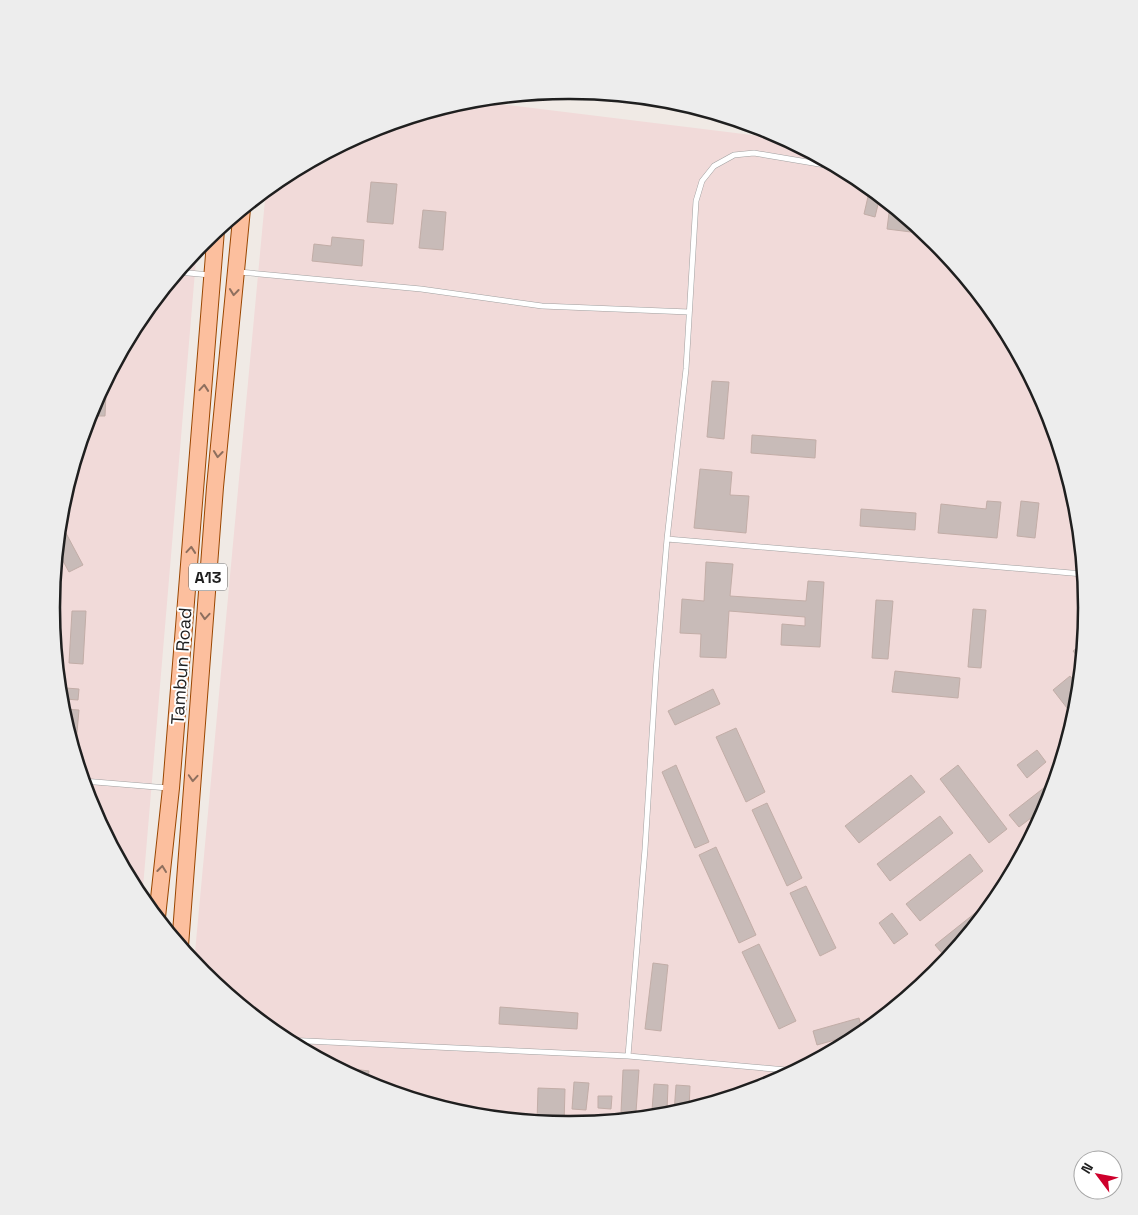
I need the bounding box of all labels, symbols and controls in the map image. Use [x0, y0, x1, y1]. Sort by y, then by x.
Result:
one-way arrow [229, 289, 240, 297]
one-way arrow [198, 384, 209, 392]
one-way arrow [213, 450, 224, 458]
one-way arrow [185, 546, 196, 554]
road number: A13 [189, 564, 227, 590]
street label: Tambun Road [165, 607, 197, 725]
one-way arrow [200, 612, 211, 620]
one-way arrow [188, 774, 199, 782]
one-way arrow [156, 864, 167, 872]
north arrow [1073, 1150, 1123, 1200]
text: N [1077, 1159, 1097, 1177]

